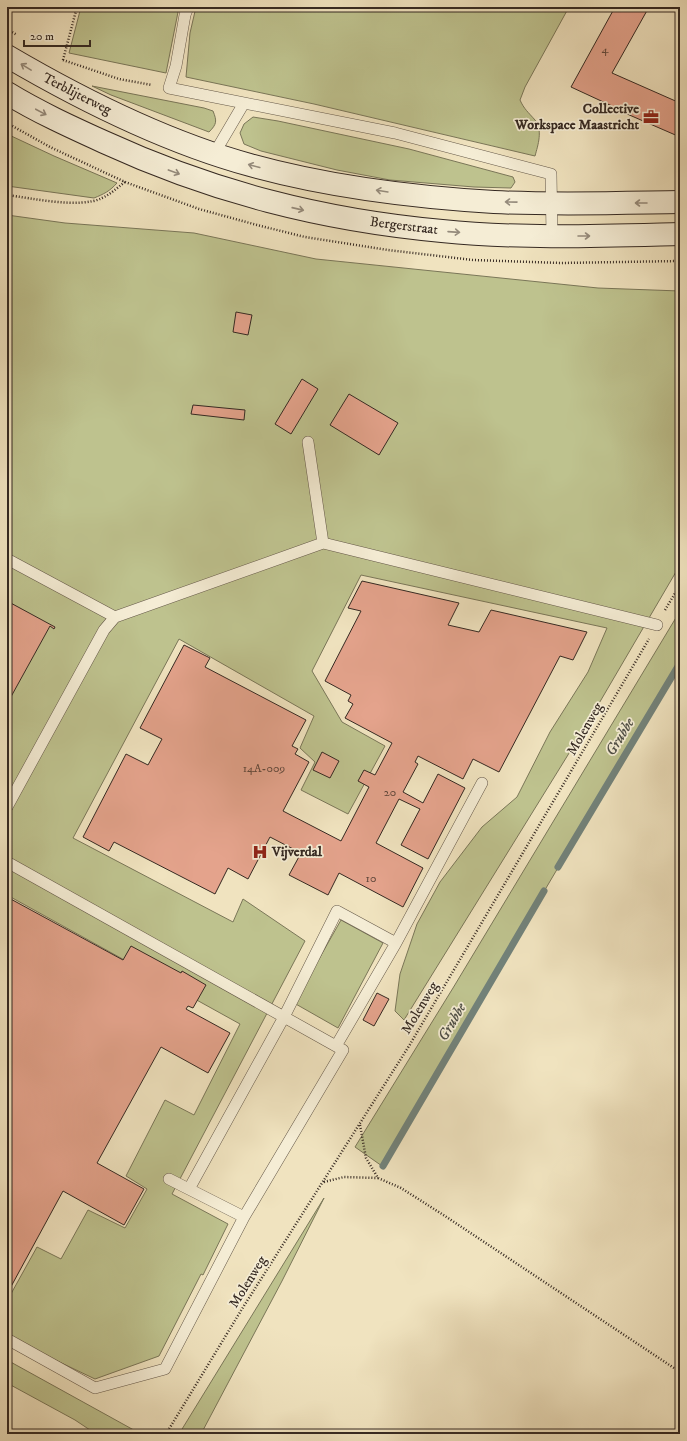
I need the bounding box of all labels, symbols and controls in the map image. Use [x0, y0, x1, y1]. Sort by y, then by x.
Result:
scale bar [24, 22, 90, 48]
text: 20 m [30, 29, 54, 44]
house number: 4 [602, 42, 610, 57]
one-way arrow [21, 63, 32, 71]
street label: Terblijterweg [39, 69, 115, 119]
place label: Collective Workspace Maastricht [514, 100, 640, 134]
office icon: Collective Workspace Maastricht [642, 108, 660, 126]
one-way arrow [35, 109, 47, 116]
one-way arrow [248, 162, 261, 169]
one-way arrow [167, 168, 179, 176]
one-way arrow [375, 187, 388, 195]
one-way arrow [505, 198, 518, 206]
one-way arrow [635, 199, 648, 207]
one-way arrow [291, 205, 304, 213]
street label: Bergerstraat [369, 213, 440, 239]
one-way arrow [447, 229, 460, 236]
one-way arrow [577, 232, 590, 240]
street label: Molenweg [563, 699, 607, 759]
water label: Grubbe [601, 714, 639, 759]
house number: 14A-009 [243, 761, 285, 776]
house number: 20 [384, 785, 396, 800]
hospital icon: Vijverdal [251, 843, 269, 861]
place label: Vijverdal [271, 843, 323, 861]
house number: 10 [366, 871, 376, 886]
street label: Molenweg [397, 978, 443, 1038]
water label: Grubbe [434, 999, 471, 1044]
street label: Molenweg [225, 1252, 271, 1311]

